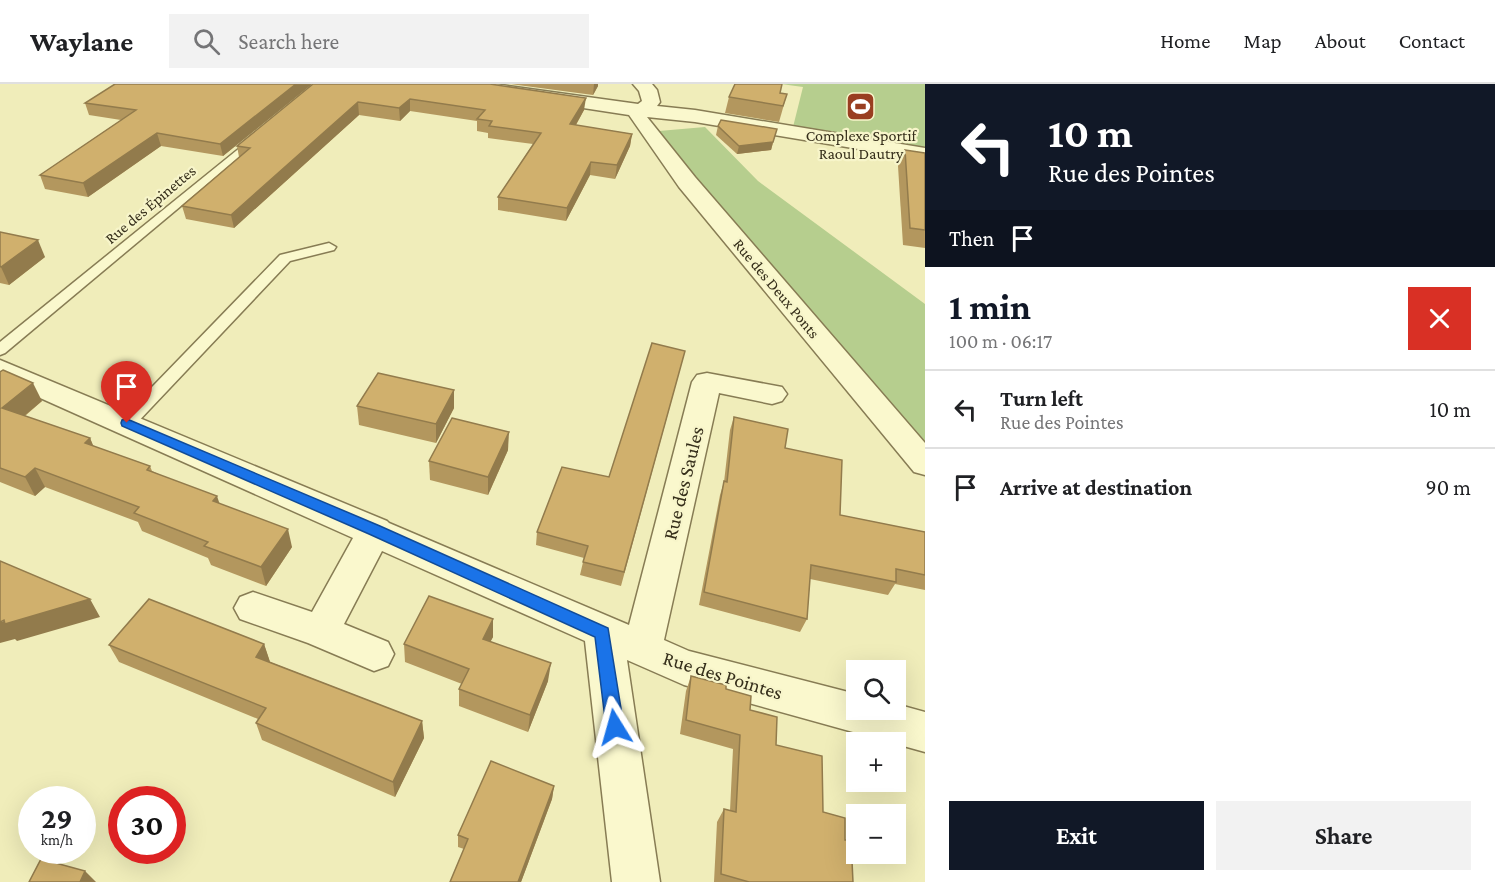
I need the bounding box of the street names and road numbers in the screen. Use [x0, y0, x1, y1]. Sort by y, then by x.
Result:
street label: Rue des Épinettes [102, 162, 200, 248]
street label: Rue des Deux Ponts [730, 235, 823, 341]
street label: Rue des Saules [658, 424, 708, 542]
street label: Rue des Pointes [661, 646, 785, 704]

